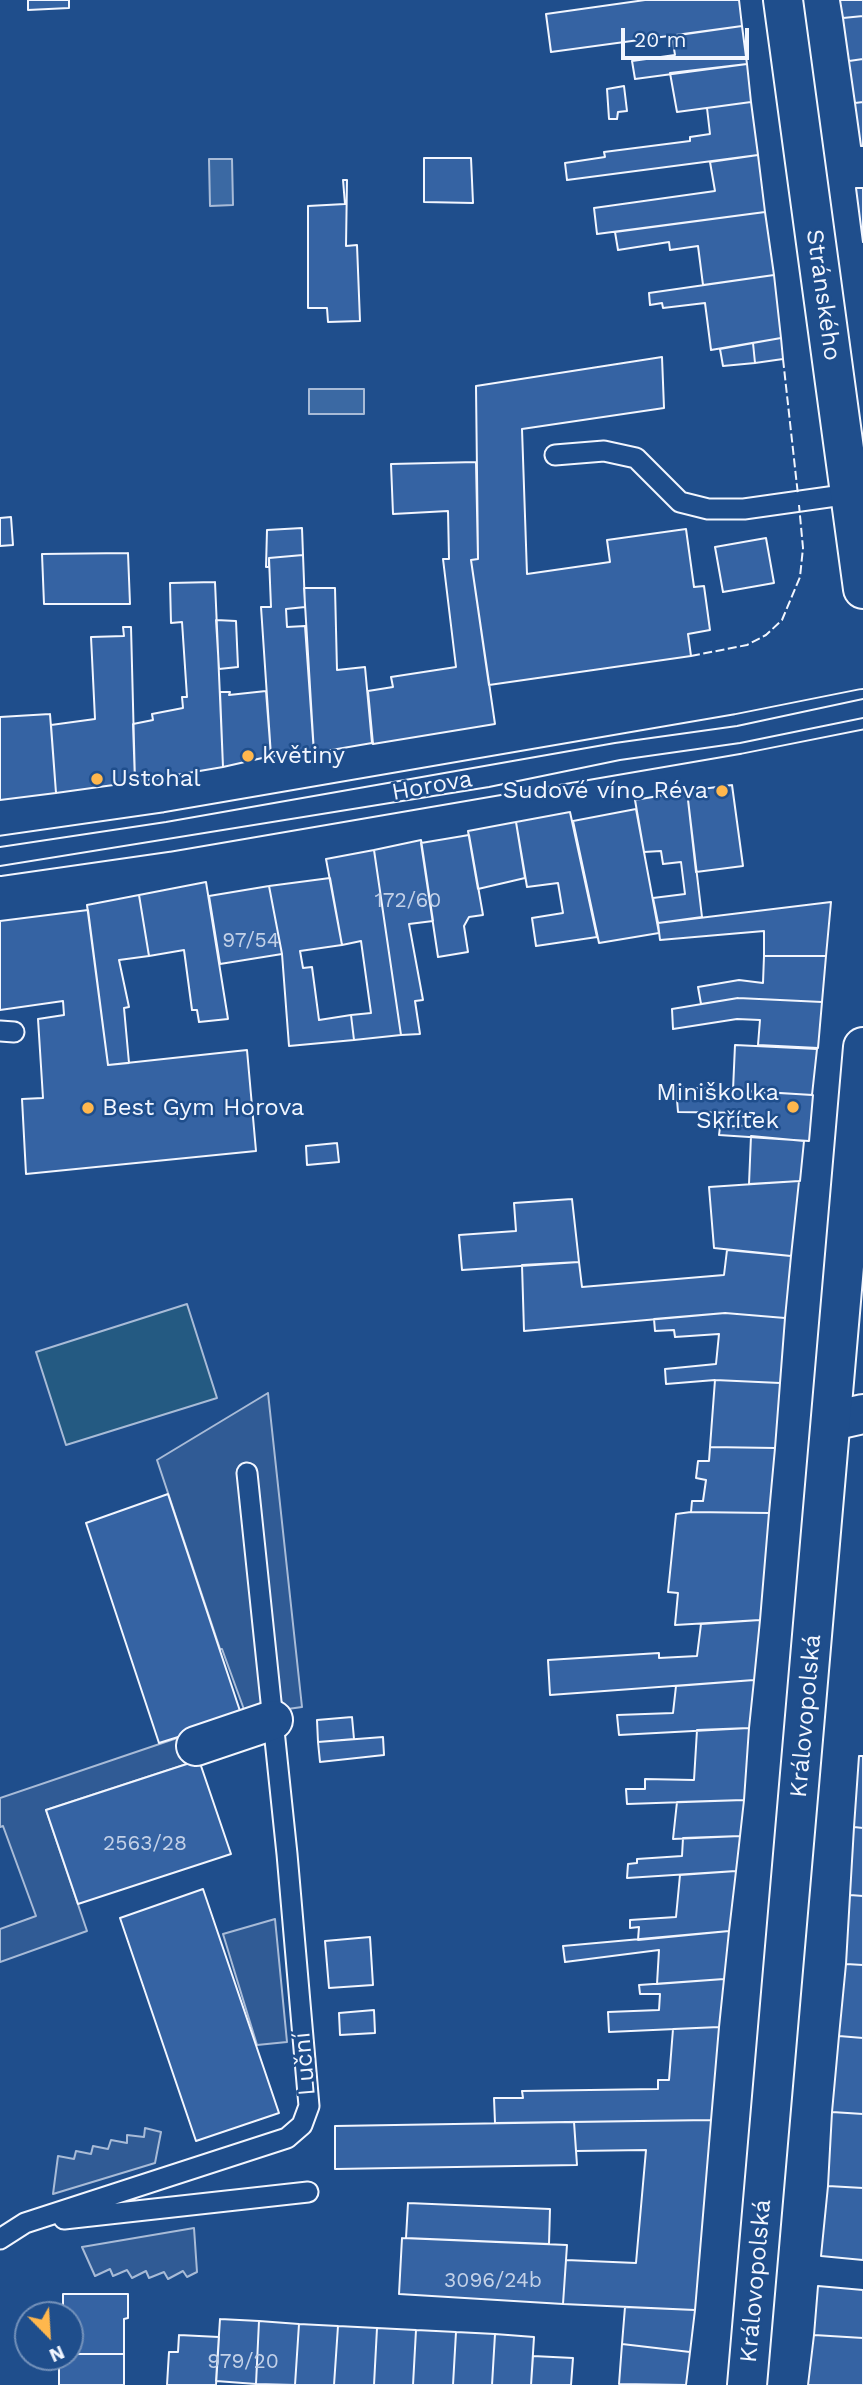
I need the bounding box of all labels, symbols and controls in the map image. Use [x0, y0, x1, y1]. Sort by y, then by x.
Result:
scale bar [625, 14, 753, 58]
text: 20 m [634, 27, 686, 52]
street label: Stránského [800, 228, 846, 362]
place label: květiny [262, 742, 345, 770]
marker: květiny [240, 748, 256, 764]
place label: Ustohal [111, 765, 201, 793]
street label: Horova [389, 765, 475, 807]
marker: Ustohal [89, 771, 105, 787]
place label: Sudové víno Réva [503, 777, 708, 805]
marker: Sudové víno Réva [714, 783, 730, 799]
house number: 172/60 [375, 888, 441, 914]
house number: 97/54 [222, 928, 280, 954]
place label: Miniškolka Skřítek [656, 1079, 779, 1135]
place label: Best Gym Horova [102, 1094, 304, 1122]
marker: Miniškolka Skřítek [785, 1099, 801, 1115]
marker: Best Gym Horova [80, 1100, 96, 1116]
street label: Královopolská [785, 1633, 827, 1799]
house number: 2563/28 [103, 1831, 187, 1857]
street label: Luční [288, 2031, 322, 2097]
street label: Královopolská [735, 2198, 777, 2364]
house number: 3096/24b [444, 2268, 542, 2294]
north arrow [14, 2301, 84, 2371]
text: N [46, 2340, 68, 2367]
house number: 979/20 [207, 2349, 279, 2375]

